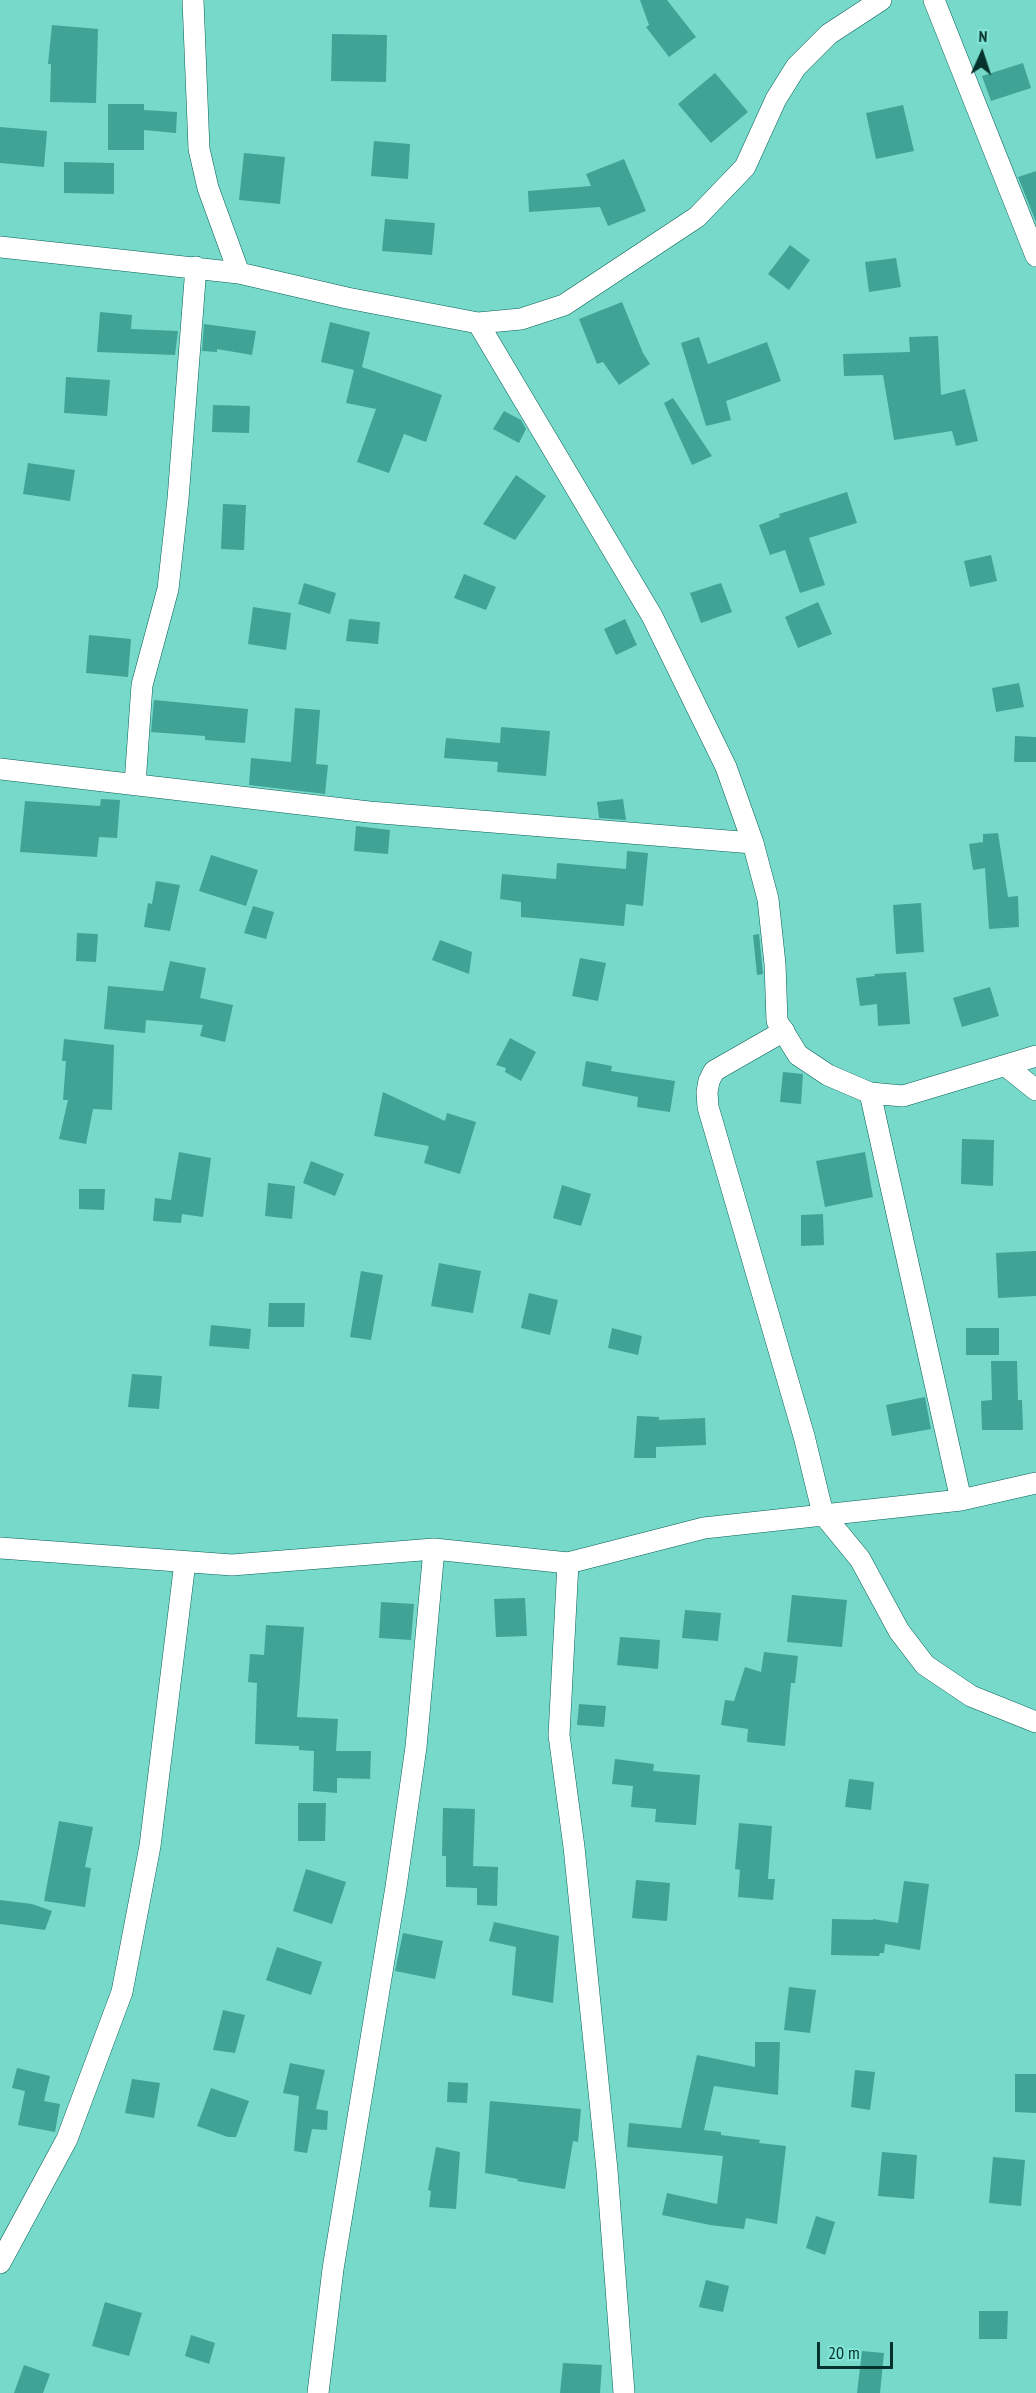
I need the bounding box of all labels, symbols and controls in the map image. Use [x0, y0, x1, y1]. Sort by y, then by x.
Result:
north arrow [952, 24, 1012, 84]
text: N [978, 26, 988, 46]
scale bar [820, 2330, 896, 2368]
text: 20 m [828, 2341, 860, 2364]

